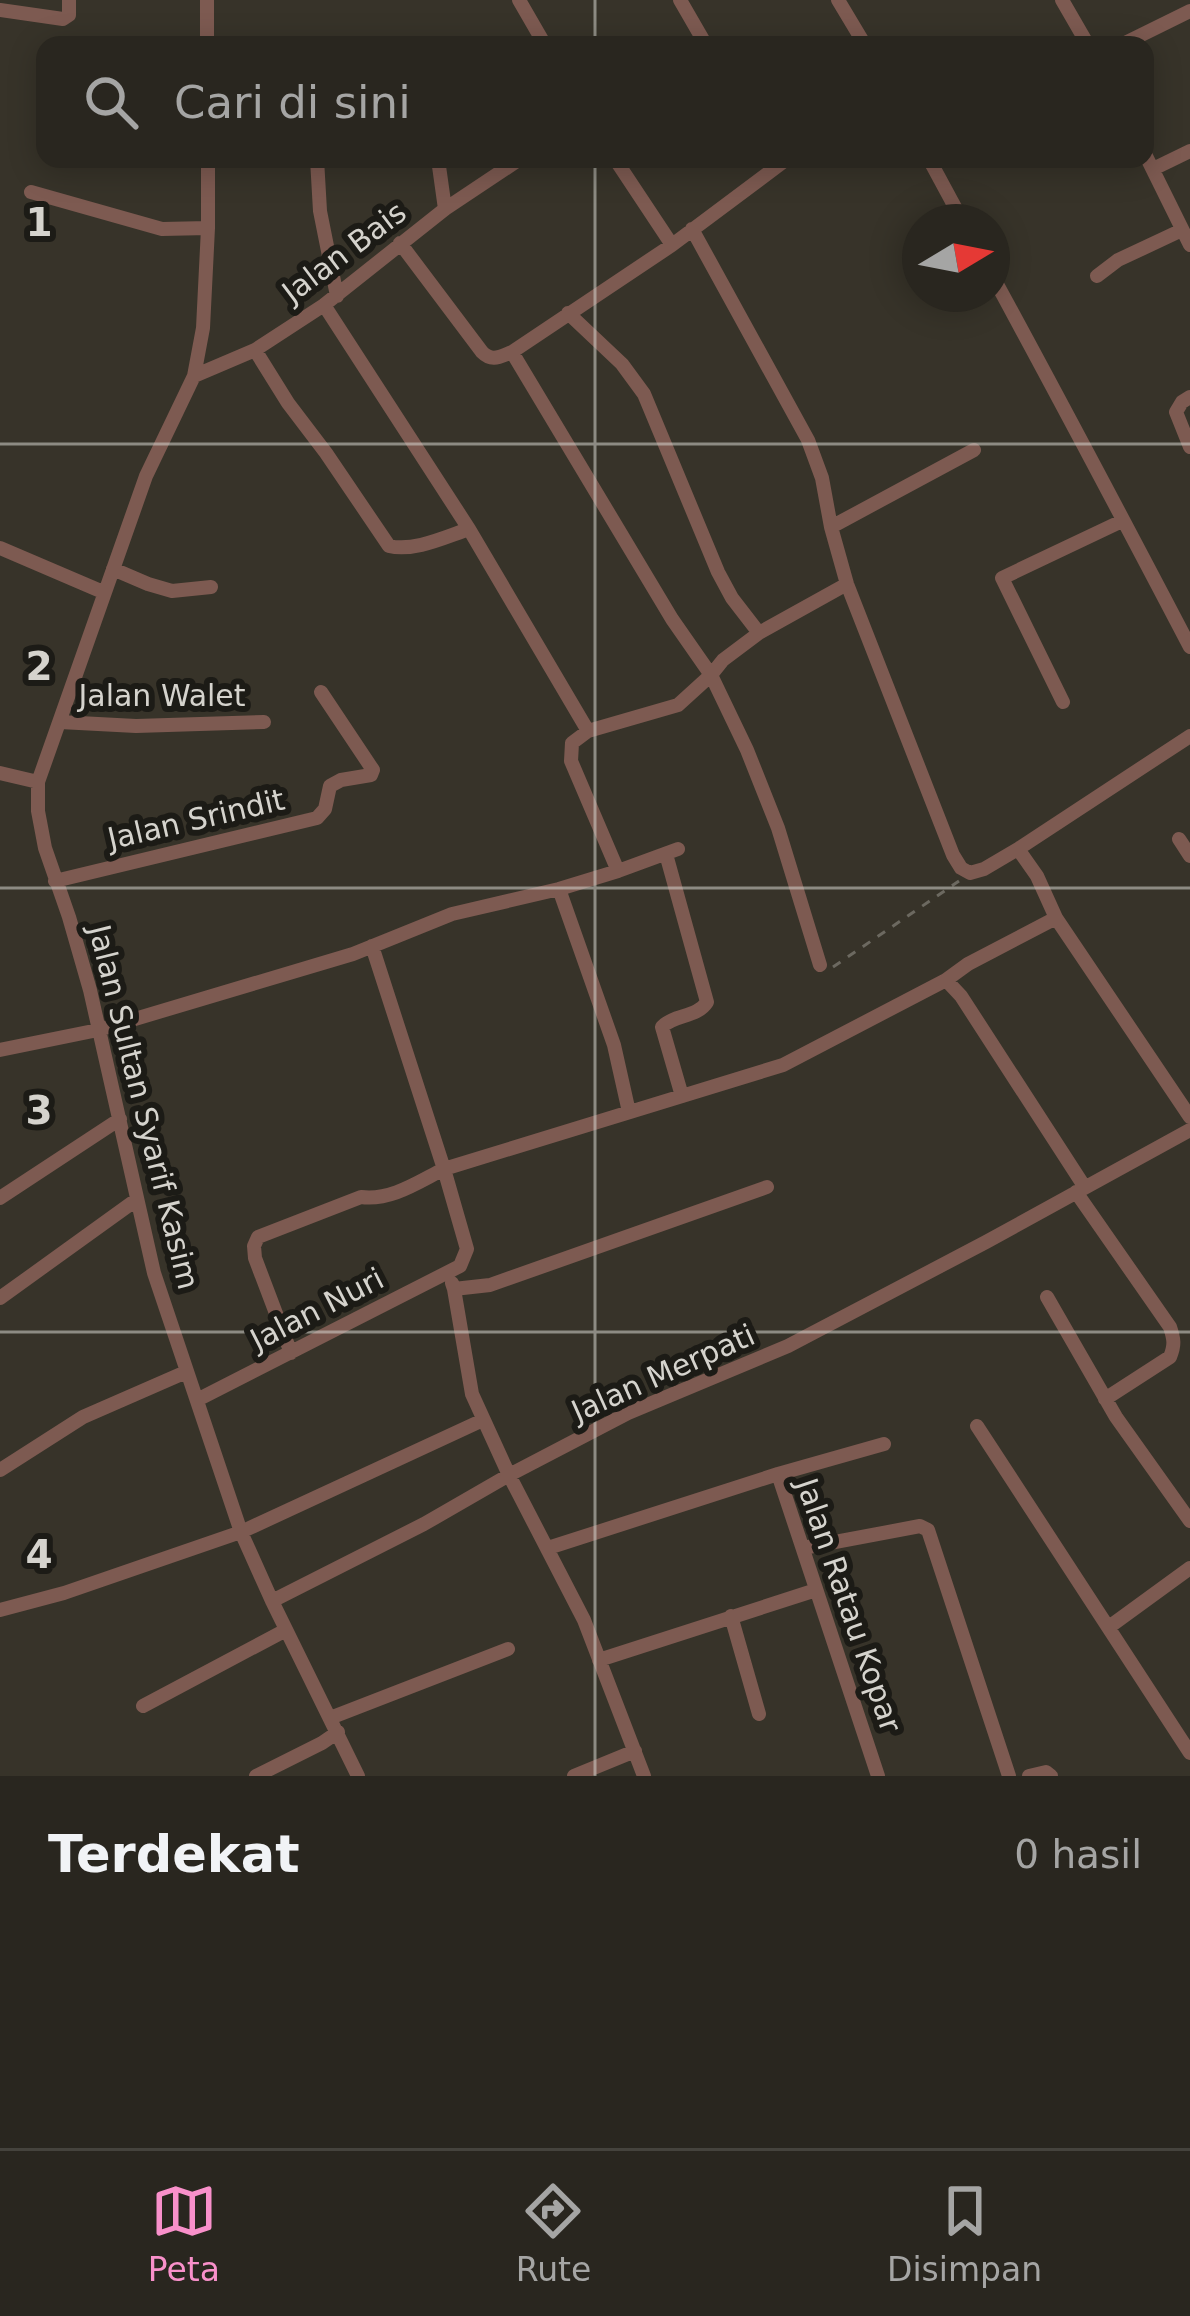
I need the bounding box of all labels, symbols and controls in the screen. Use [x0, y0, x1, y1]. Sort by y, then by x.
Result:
search box [36, 36, 1154, 168]
icon: search [78, 69, 144, 135]
text: Cari di sini [174, 76, 411, 129]
street label: Jalan Bais [274, 194, 413, 311]
text: 1 [25, 200, 53, 245]
north arrow [902, 204, 1010, 312]
text: 2 [25, 644, 53, 689]
street label: Jalan Walet [76, 678, 246, 713]
street label: Jalan Srindit [102, 782, 288, 857]
street label: Jalan Sultan Syarif Kasim [81, 919, 206, 1293]
text: 3 [25, 1088, 53, 1133]
street label: Jalan Nuri [243, 1261, 389, 1358]
street label: Jalan Merpati [564, 1317, 760, 1430]
street label: Jalan Ratau Kopar [788, 1472, 909, 1737]
text: 4 [25, 1532, 53, 1577]
text: Terdekat [48, 1825, 300, 1884]
text: 0 hasil [1014, 1832, 1142, 1877]
tab: Peta [148, 2178, 220, 2289]
tab: Rute [516, 2178, 591, 2289]
tab: Disimpan [887, 2178, 1042, 2289]

